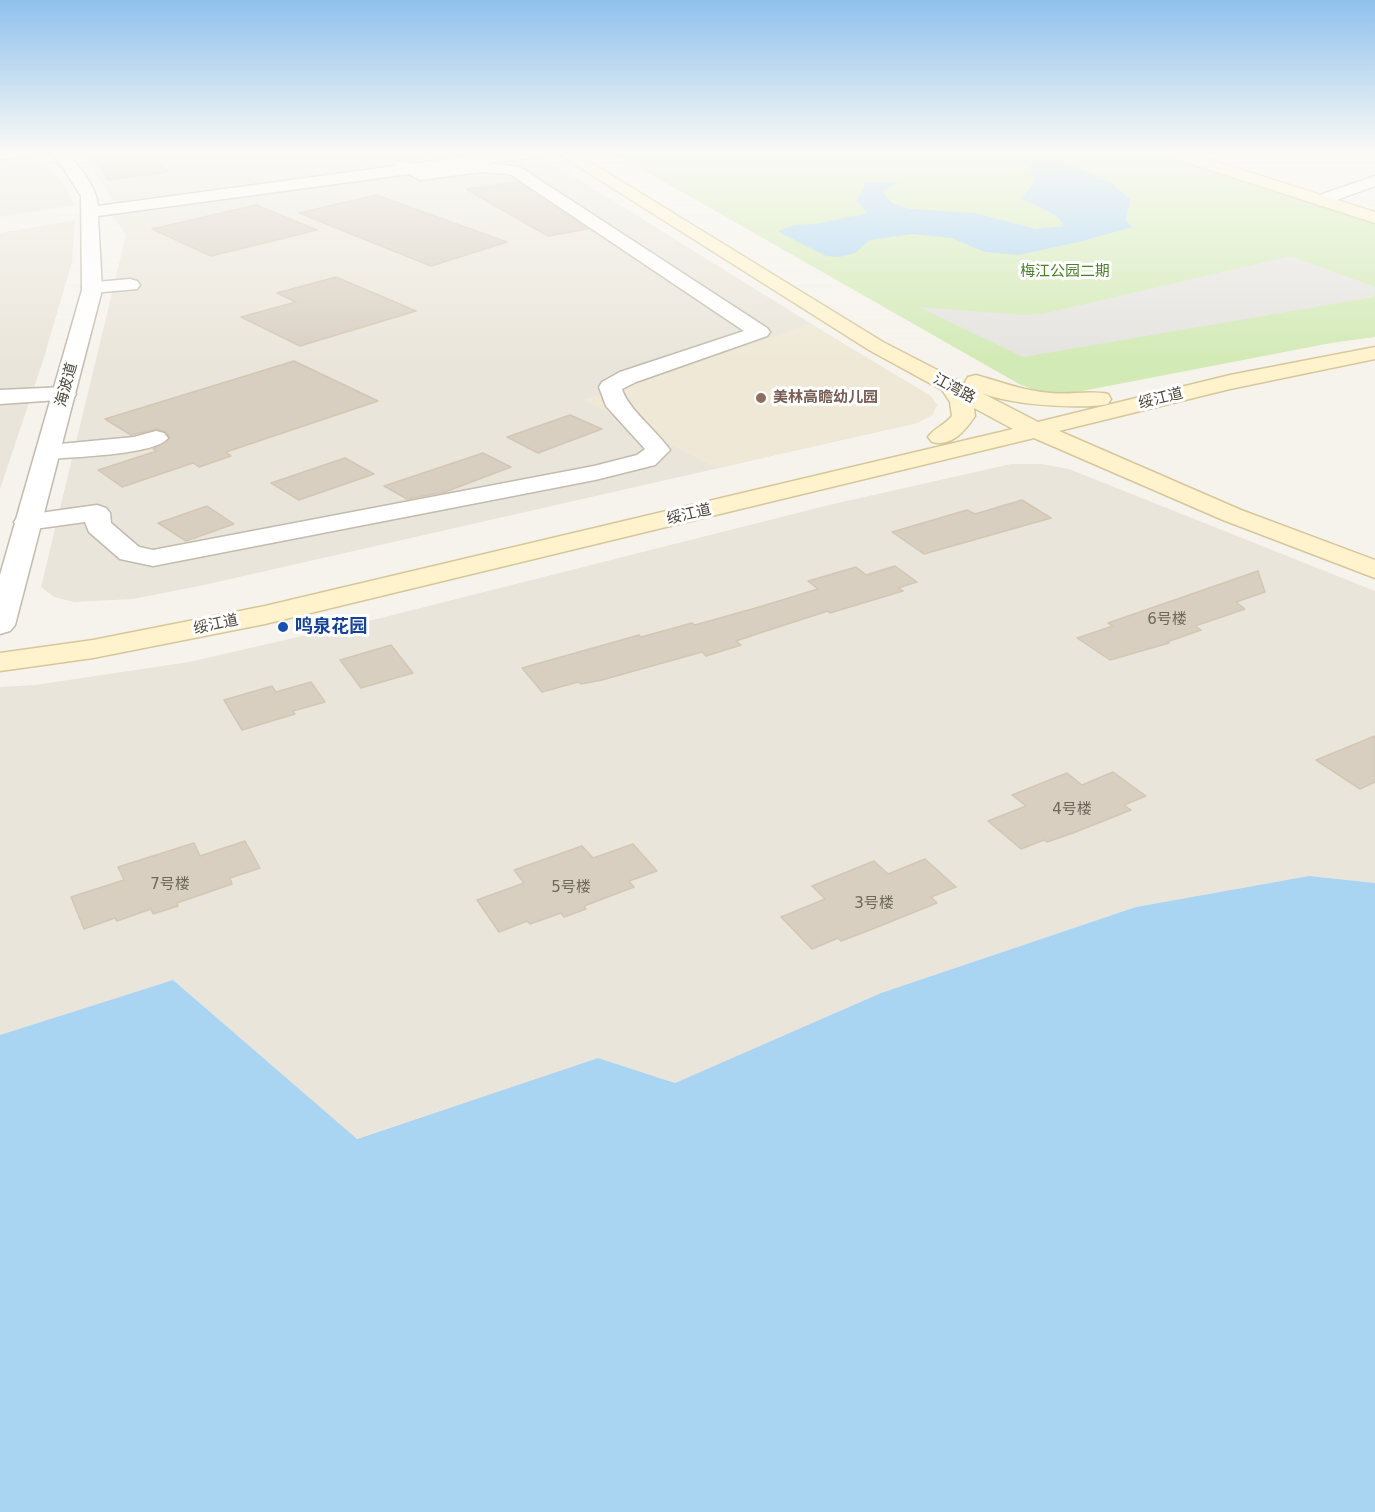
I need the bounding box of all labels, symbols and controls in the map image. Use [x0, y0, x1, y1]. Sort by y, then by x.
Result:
park label: 梅江公园二期 [1020, 263, 1110, 281]
street label: 海波道 [52, 361, 82, 409]
street label: 江湾路 [930, 370, 978, 408]
street label: 绥江道 [1137, 385, 1185, 413]
place label: 美林高瞻幼儿园 [773, 389, 878, 407]
marker: 美林高瞻幼儿园 [754, 391, 768, 405]
street label: 绥江道 [665, 501, 713, 529]
house number: 6号楼 [1147, 611, 1187, 629]
street label: 绥江道 [192, 612, 240, 638]
place label: 鸣泉花园 [295, 616, 367, 638]
marker: 鸣泉花园 [276, 620, 290, 634]
house number: 4号楼 [1052, 801, 1092, 819]
house number: 7号楼 [150, 876, 190, 894]
house number: 5号楼 [551, 879, 591, 897]
house number: 3号楼 [854, 895, 894, 913]

